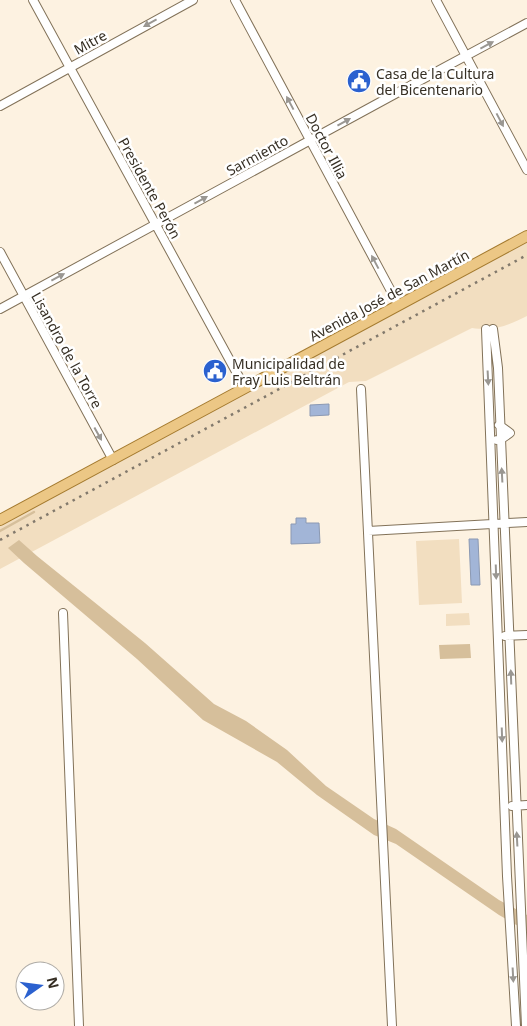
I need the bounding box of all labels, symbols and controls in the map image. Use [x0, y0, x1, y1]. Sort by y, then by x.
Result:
one-way arrow [143, 19, 157, 28]
street label: Mitre [70, 25, 110, 59]
one-way arrow [480, 40, 493, 49]
place label: Casa de la Cultura del Bicentenario [376, 64, 494, 99]
public building icon: Casa de la Cultura del Bicentenario [346, 68, 372, 94]
one-way arrow [286, 96, 294, 110]
street label: Doctor Illia [302, 110, 352, 182]
one-way arrow [496, 113, 504, 128]
one-way arrow [337, 117, 350, 126]
street label: Sarmiento [223, 130, 291, 180]
street label: Presidente Perón [114, 134, 186, 242]
one-way arrow [194, 196, 208, 204]
street label: Avenida José de San Martín [306, 245, 472, 345]
one-way arrow [371, 254, 379, 269]
one-way arrow [52, 273, 65, 282]
street label: Lisandro de la Torre [27, 289, 107, 412]
place label: Municipalidad de Fray Luis Beltrán [232, 354, 345, 389]
public building icon: Municipalidad de Fray Luis Beltrán [202, 358, 228, 384]
one-way arrow [484, 370, 492, 386]
one-way arrow [94, 427, 103, 440]
one-way arrow [498, 467, 506, 483]
one-way arrow [492, 565, 500, 581]
one-way arrow [507, 669, 515, 685]
one-way arrow [498, 727, 506, 743]
one-way arrow [513, 831, 521, 847]
north arrow [15, 961, 65, 1011]
one-way arrow [509, 967, 517, 983]
text: N [43, 975, 64, 991]

